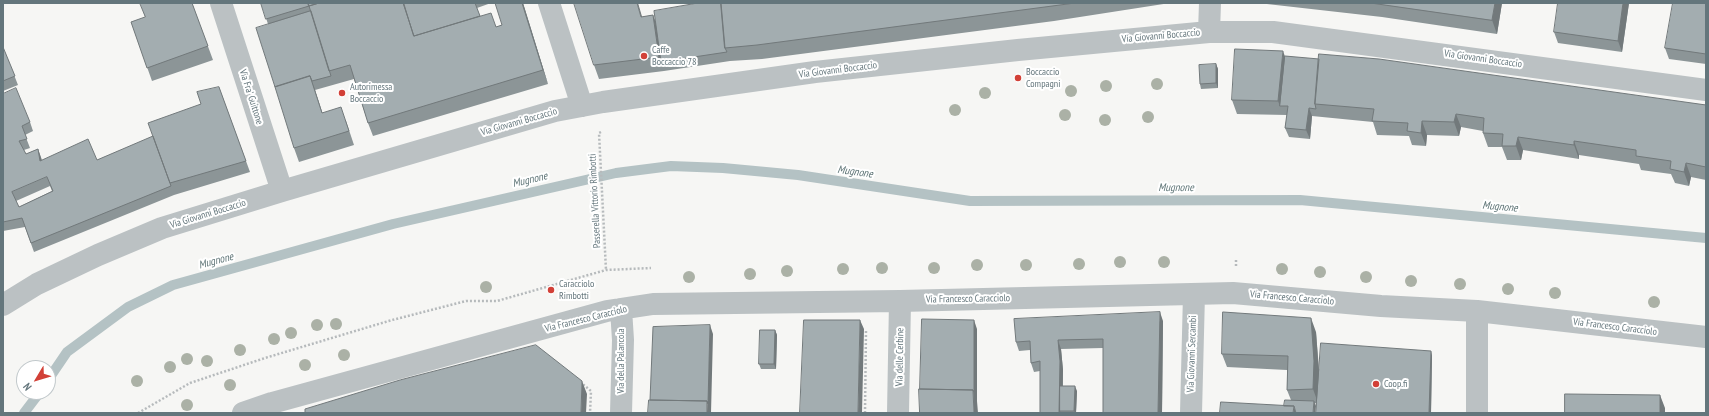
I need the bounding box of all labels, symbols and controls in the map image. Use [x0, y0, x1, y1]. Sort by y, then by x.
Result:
street label: Via Giovanni Boccaccio [1121, 27, 1201, 45]
place label: Caffe Boccaccio 78 [652, 44, 697, 68]
street label: Via Giovanni Boccaccio [1443, 48, 1523, 70]
marker: Caffe Boccaccio 78 [639, 51, 649, 61]
street label: Via Giovanni Boccaccio [798, 59, 878, 81]
place label: Boccaccio Compagni [1026, 66, 1060, 90]
street label: Via Fra' Guittone [236, 68, 266, 126]
marker: Boccaccio Compagni [1013, 73, 1023, 83]
place label: Autorimessa Boccaccio [350, 81, 392, 104]
marker: Autorimessa Boccaccio [337, 88, 347, 98]
street label: Via Giovanni Boccaccio [480, 105, 558, 139]
street label: Passerella Vittorio Rimbotti [587, 154, 603, 248]
water label: Mugnone [837, 163, 873, 181]
water label: Mugnone [511, 170, 549, 190]
water label: Mugnone [1158, 181, 1194, 195]
street label: Via Giovanni Boccaccio [169, 197, 247, 231]
water label: Mugnone [1482, 199, 1518, 215]
water label: Mugnone [197, 250, 235, 272]
place label: Caracciolo Rimbotti [559, 278, 594, 302]
marker: Caracciolo Rimbotti [546, 285, 556, 295]
street label: Via Francesco Caracciolo [1250, 288, 1334, 308]
street label: Via Francesco Caracciolo [926, 292, 1010, 306]
street label: Via Francesco Caracciolo [544, 303, 628, 335]
street label: Via Giovanni Sercambi [1185, 315, 1199, 393]
street label: Via Francesco Caracciolo [1572, 316, 1658, 338]
street label: Via della Palancola [615, 328, 627, 394]
street label: Via delle Cerbine [893, 328, 907, 386]
north arrow [16, 360, 56, 400]
place label: Coop.fi [1384, 378, 1407, 390]
marker: Coop.fi [1371, 379, 1381, 389]
text: N [20, 380, 35, 393]

